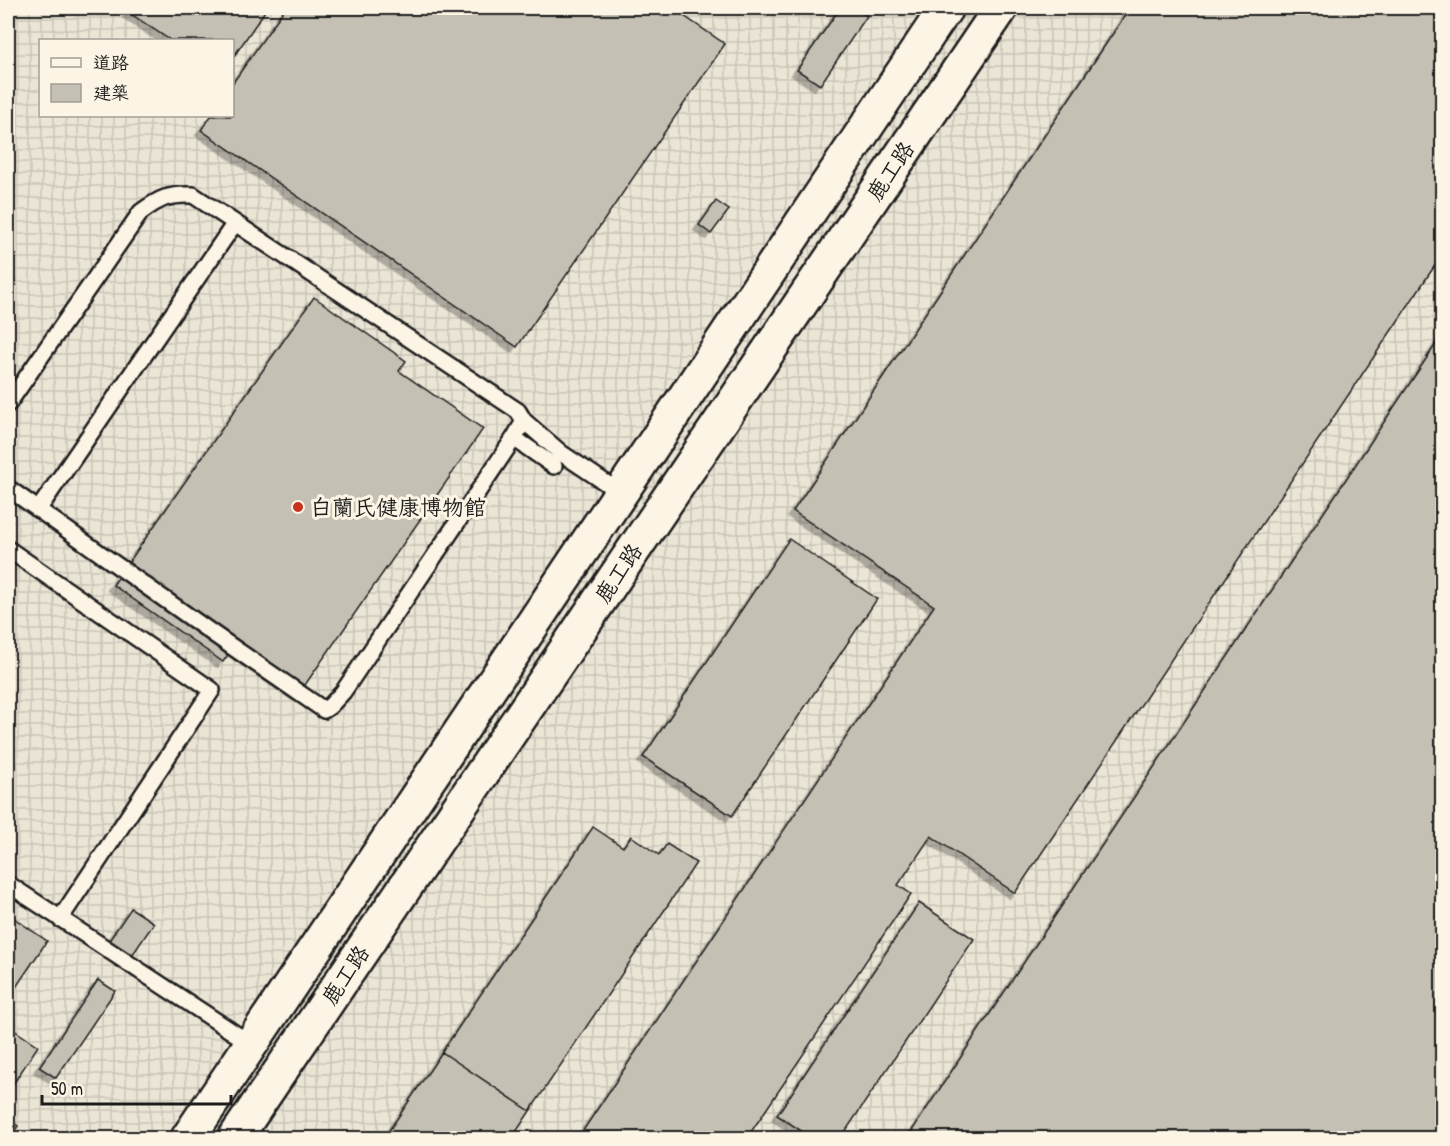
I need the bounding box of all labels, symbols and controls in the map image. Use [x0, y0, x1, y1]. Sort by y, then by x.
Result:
legend [39, 39, 234, 117]
text: 道路 [93, 50, 129, 75]
text: 建築 [93, 80, 129, 105]
street label: 鹿工路 [859, 135, 921, 207]
place label: 白蘭氏健康博物館 [310, 492, 486, 522]
marker: 白蘭氏健康博物館 [291, 500, 305, 514]
street label: 鹿工路 [587, 537, 649, 609]
street label: 鹿工路 [314, 939, 376, 1011]
scale bar [42, 1068, 231, 1106]
text: 50 m [51, 1076, 83, 1101]

